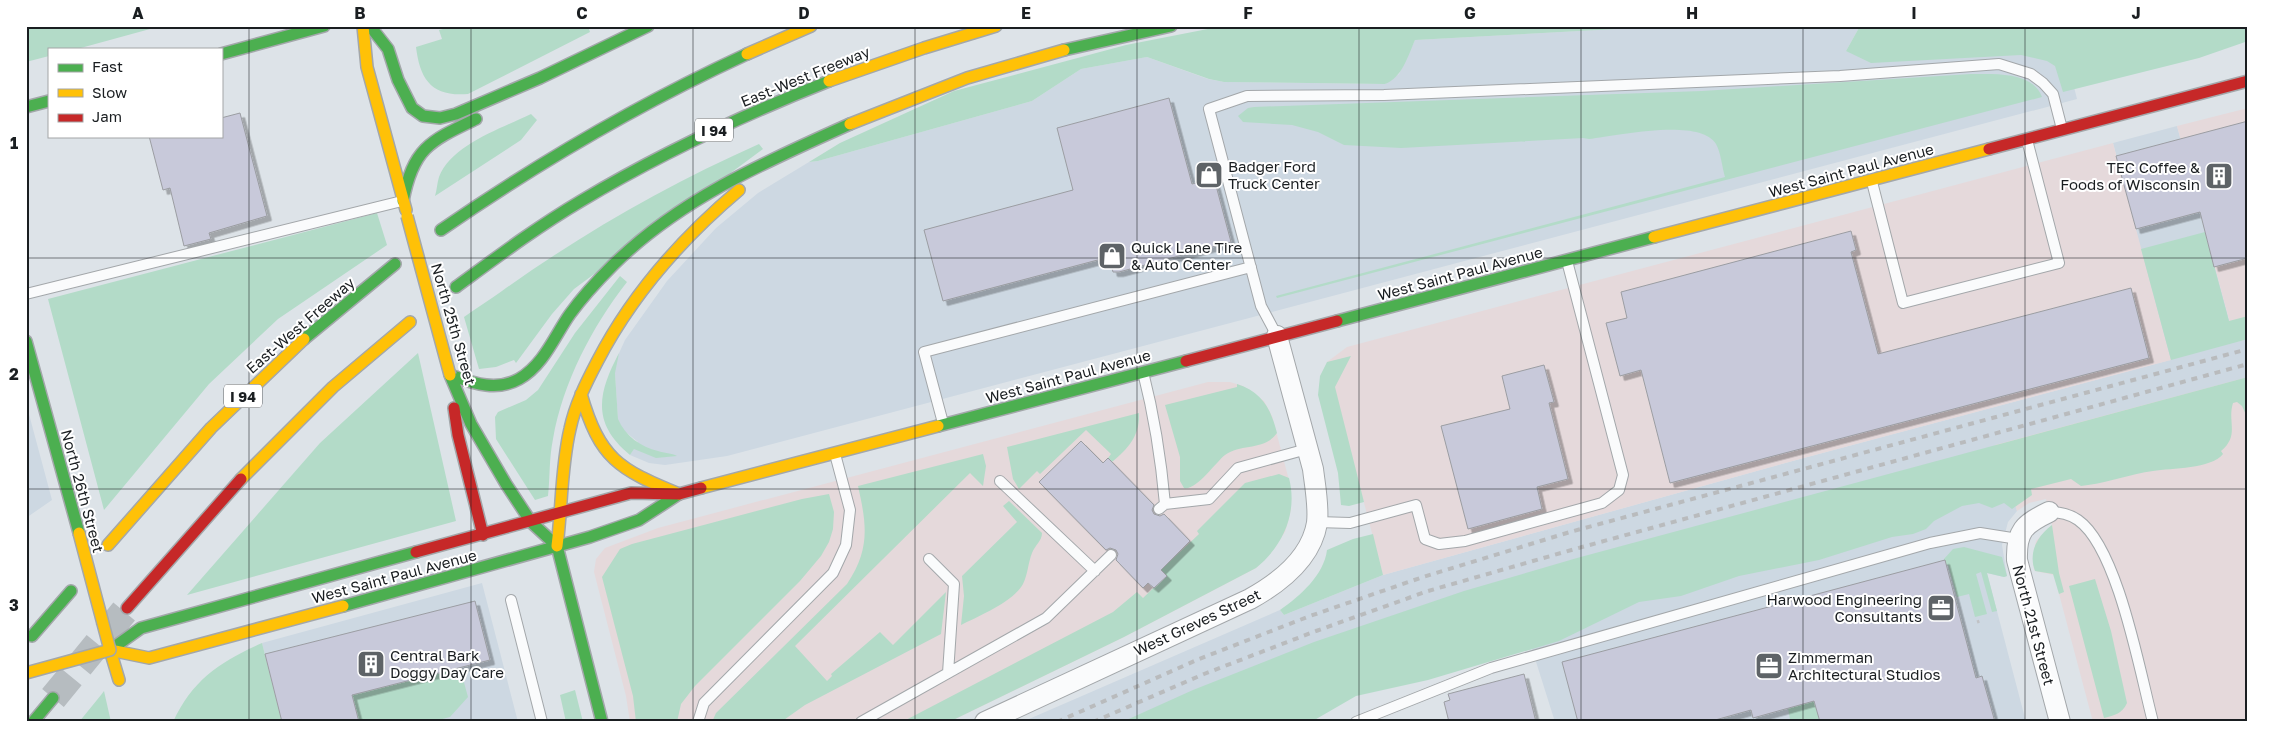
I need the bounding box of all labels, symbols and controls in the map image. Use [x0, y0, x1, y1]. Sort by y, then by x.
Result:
text: A [132, 3, 144, 23]
text: B [354, 3, 366, 23]
text: C [576, 3, 588, 23]
text: D [798, 3, 810, 23]
text: E [1021, 3, 1031, 23]
text: F [1243, 3, 1253, 23]
text: G [1464, 3, 1476, 23]
text: H [1686, 3, 1698, 23]
text: I [1911, 3, 1917, 23]
text: J [2131, 3, 2141, 23]
street label: East-West Freeway [738, 42, 873, 110]
legend [48, 48, 222, 138]
text: Fast [92, 57, 123, 75]
text: Slow [92, 83, 127, 101]
text: Jam [92, 107, 122, 125]
road number: I 94 [695, 118, 733, 142]
text: 1 [10, 133, 18, 153]
street label: West Saint Paul Avenue [1767, 139, 1936, 201]
place label: Badger Ford Truck Center [1228, 157, 1320, 192]
place label: TEC Coffee & Foods of Wisconsin [2060, 158, 2200, 193]
shop icon: Badger Ford Truck Center [1194, 160, 1224, 190]
building icon: TEC Coffee & Foods of Wisconsin [2204, 161, 2234, 191]
place label: Quick Lane Tire & Auto Center [1131, 238, 1242, 273]
shop icon: Quick Lane Tire & Auto Center [1097, 241, 1127, 271]
street label: West Saint Paul Avenue [1376, 242, 1545, 304]
street label: North 25th Street [428, 261, 480, 387]
street label: East-West Freeway [242, 273, 358, 377]
street label: West Saint Paul Avenue [984, 345, 1153, 407]
text: 2 [9, 364, 19, 384]
road number: I 94 [224, 384, 262, 408]
street label: North 26th Street [58, 427, 108, 555]
street label: West Saint Paul Avenue [310, 545, 479, 607]
street label: North 21st Street [2009, 563, 2059, 687]
street label: West Greves Street [1131, 585, 1263, 659]
place label: Harwood Engineering Consultants [1766, 590, 1922, 625]
office icon: Harwood Engineering Consultants [1926, 593, 1956, 623]
text: 3 [9, 595, 19, 615]
place label: Central Bark Doggy Day Care [390, 646, 504, 681]
place label: Zimmerman Architectural Studios [1788, 648, 1940, 683]
building icon: Central Bark Doggy Day Care [356, 649, 386, 679]
office icon: Zimmerman Architectural Studios [1754, 651, 1784, 681]

